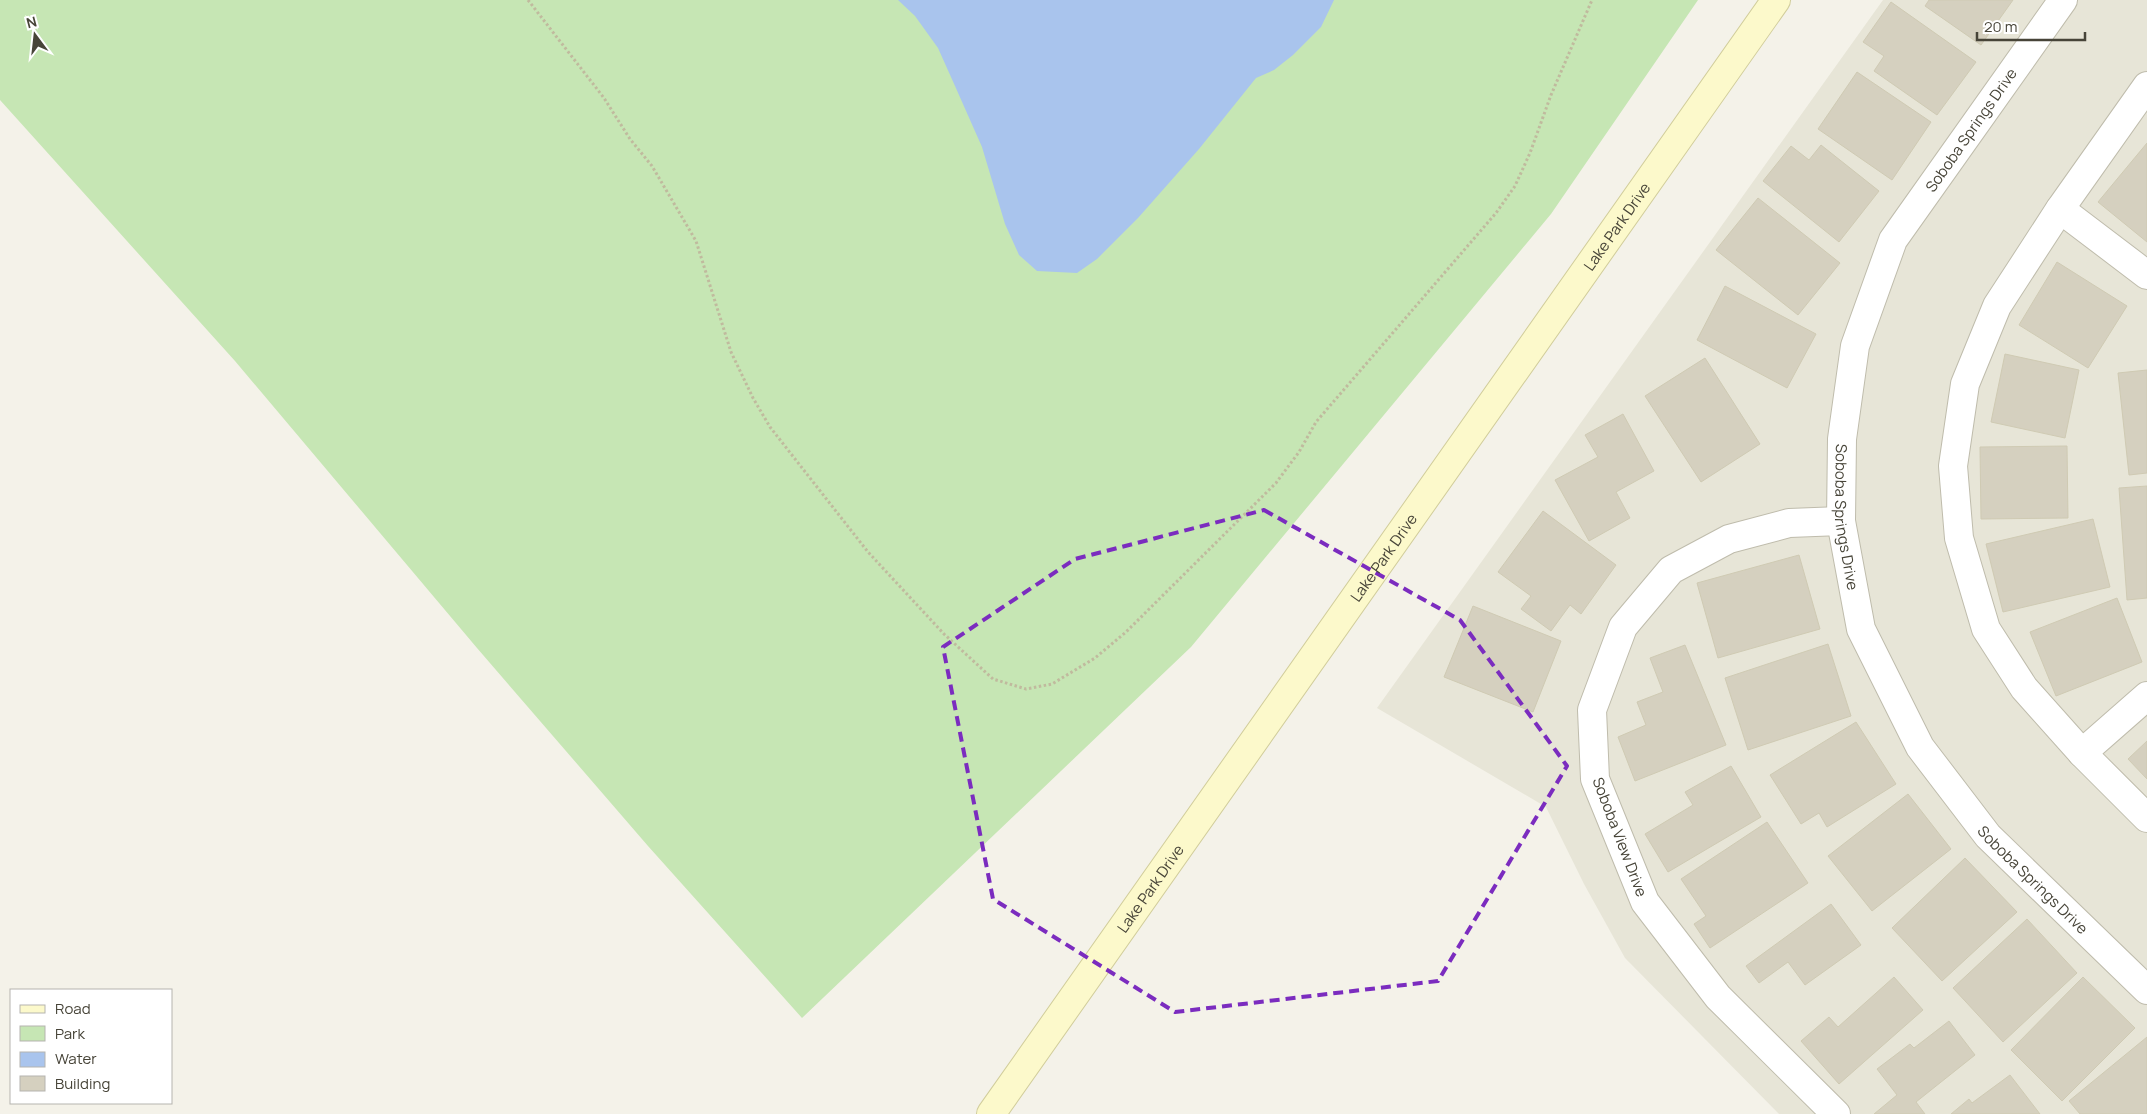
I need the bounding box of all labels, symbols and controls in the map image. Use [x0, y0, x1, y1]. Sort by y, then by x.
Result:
north arrow [10, 10, 60, 60]
scale bar [1977, 10, 2084, 42]
text: N [24, 11, 39, 32]
text: 20 m [1984, 16, 2017, 37]
street label: Soboba Springs Drive [1920, 64, 2022, 196]
street label: Lake Park Drive [1578, 178, 1655, 274]
street label: Soboba Springs Drive [1830, 444, 1864, 592]
street label: Lake Park Drive [1345, 509, 1422, 606]
street label: Soboba View Drive [1588, 774, 1653, 900]
street label: Soboba Springs Drive [1973, 821, 2093, 938]
street label: Lake Park Drive [1112, 840, 1188, 937]
legend [10, 989, 172, 1104]
text: Road [55, 998, 91, 1019]
text: Park [55, 1023, 85, 1044]
text: Water [55, 1048, 97, 1069]
text: Building [55, 1073, 110, 1094]

